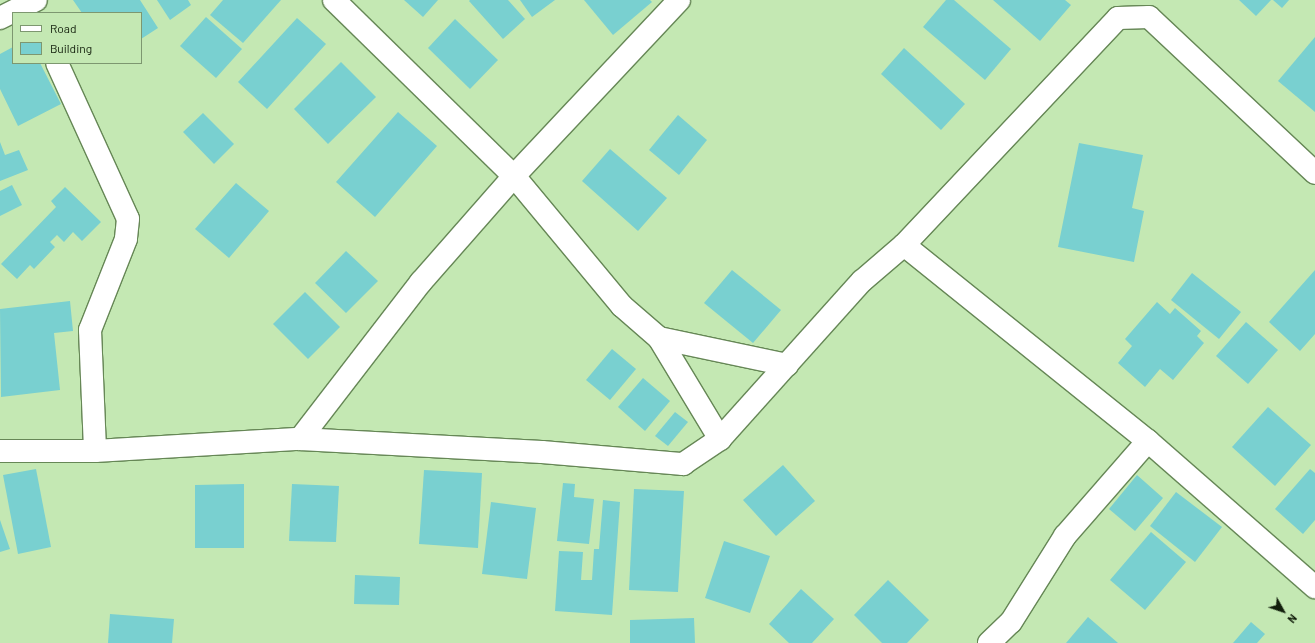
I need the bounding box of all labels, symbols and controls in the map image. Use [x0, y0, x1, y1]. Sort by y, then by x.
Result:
legend [12, 12, 142, 64]
text: Road [50, 21, 77, 35]
text: Building [50, 41, 92, 55]
north arrow [1263, 591, 1303, 631]
text: N [1285, 612, 1300, 626]

